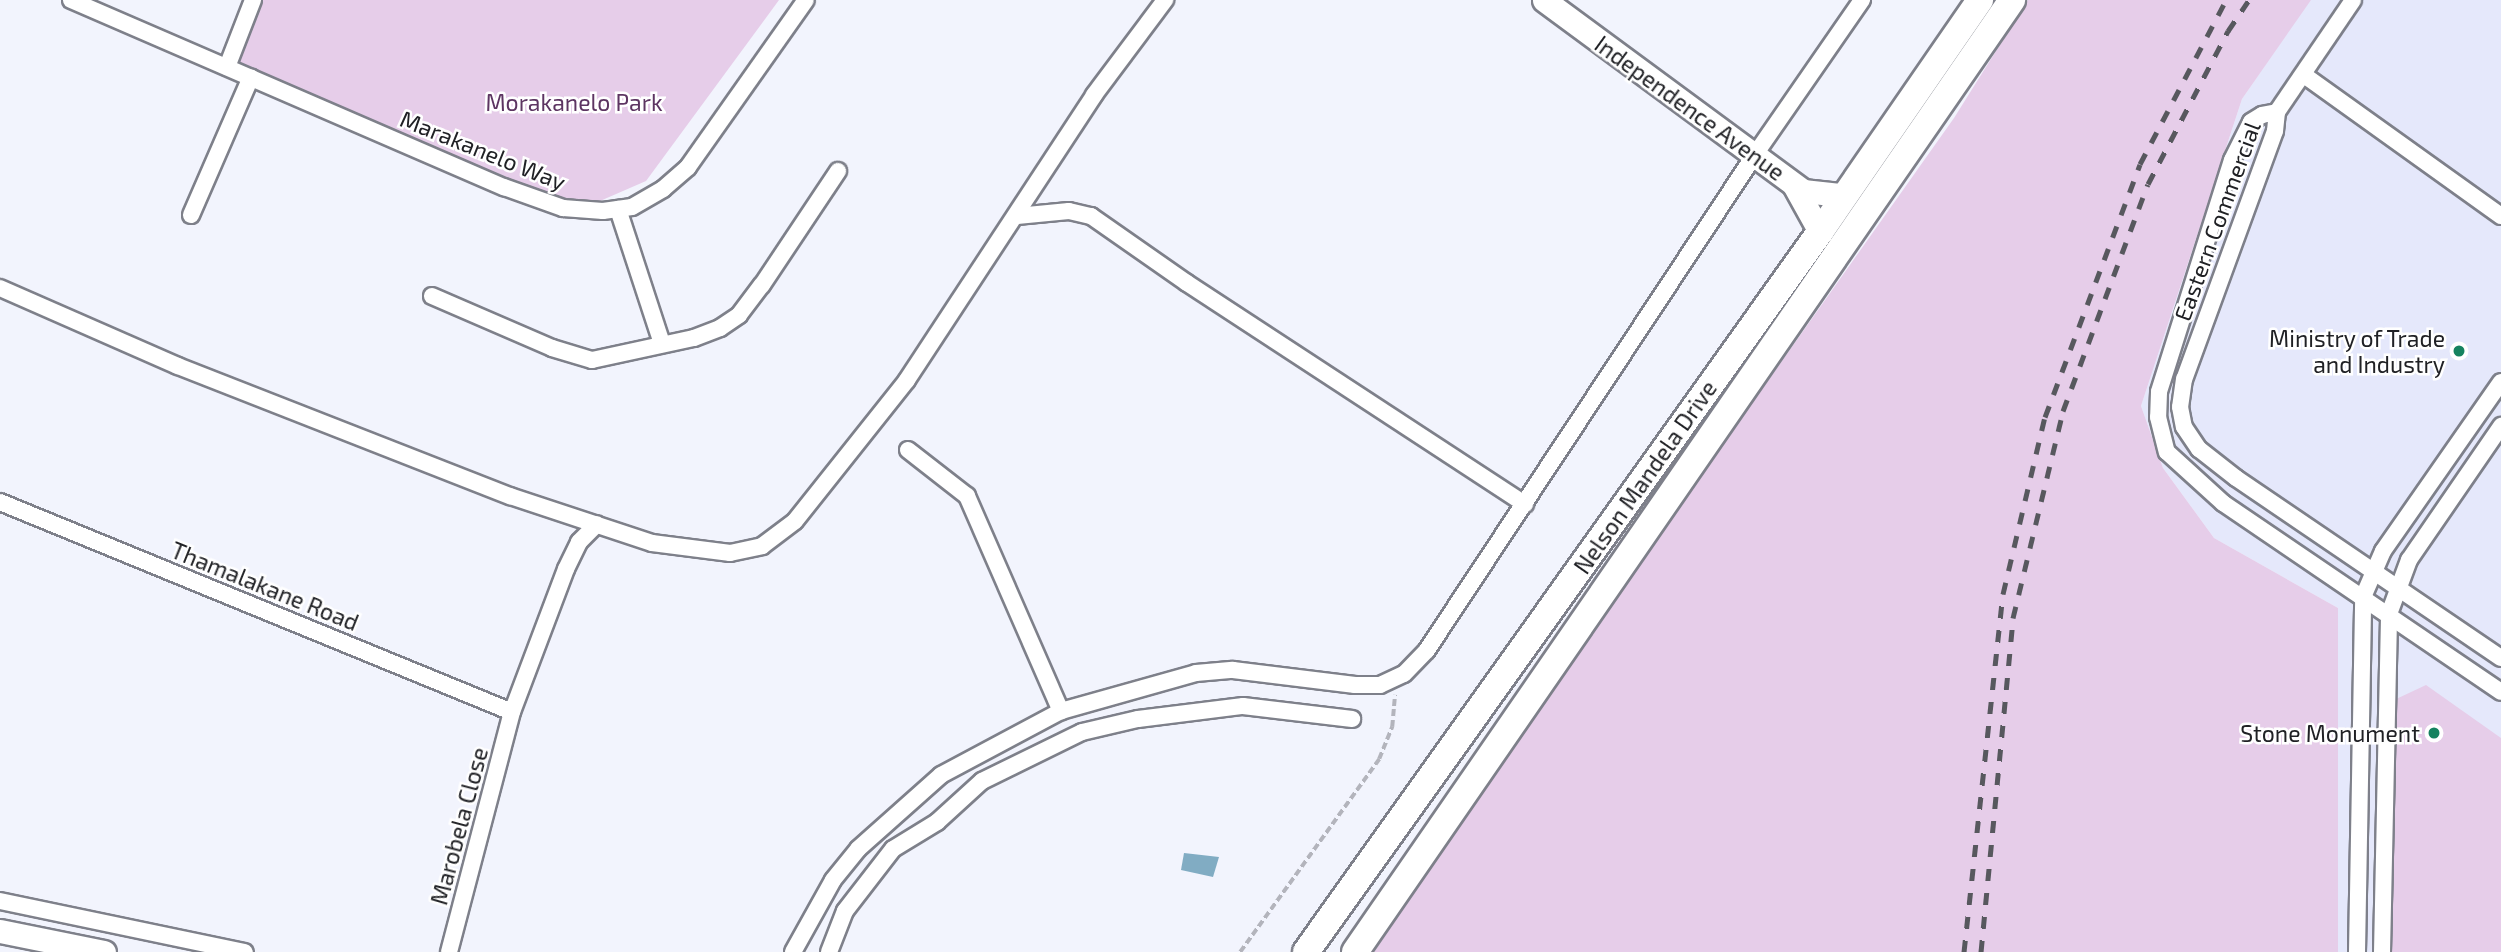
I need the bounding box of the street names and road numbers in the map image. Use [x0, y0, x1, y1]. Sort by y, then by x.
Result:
street label: Independence Avenue [1589, 30, 1791, 186]
street label: Marakanelo Way [396, 104, 570, 196]
street label: Eastern Commercial [2168, 118, 2266, 324]
street label: Nelson Mandela Drive [1568, 375, 1722, 579]
street label: Thamalakane Road [167, 536, 363, 636]
street label: Marobela Close [425, 744, 493, 908]

